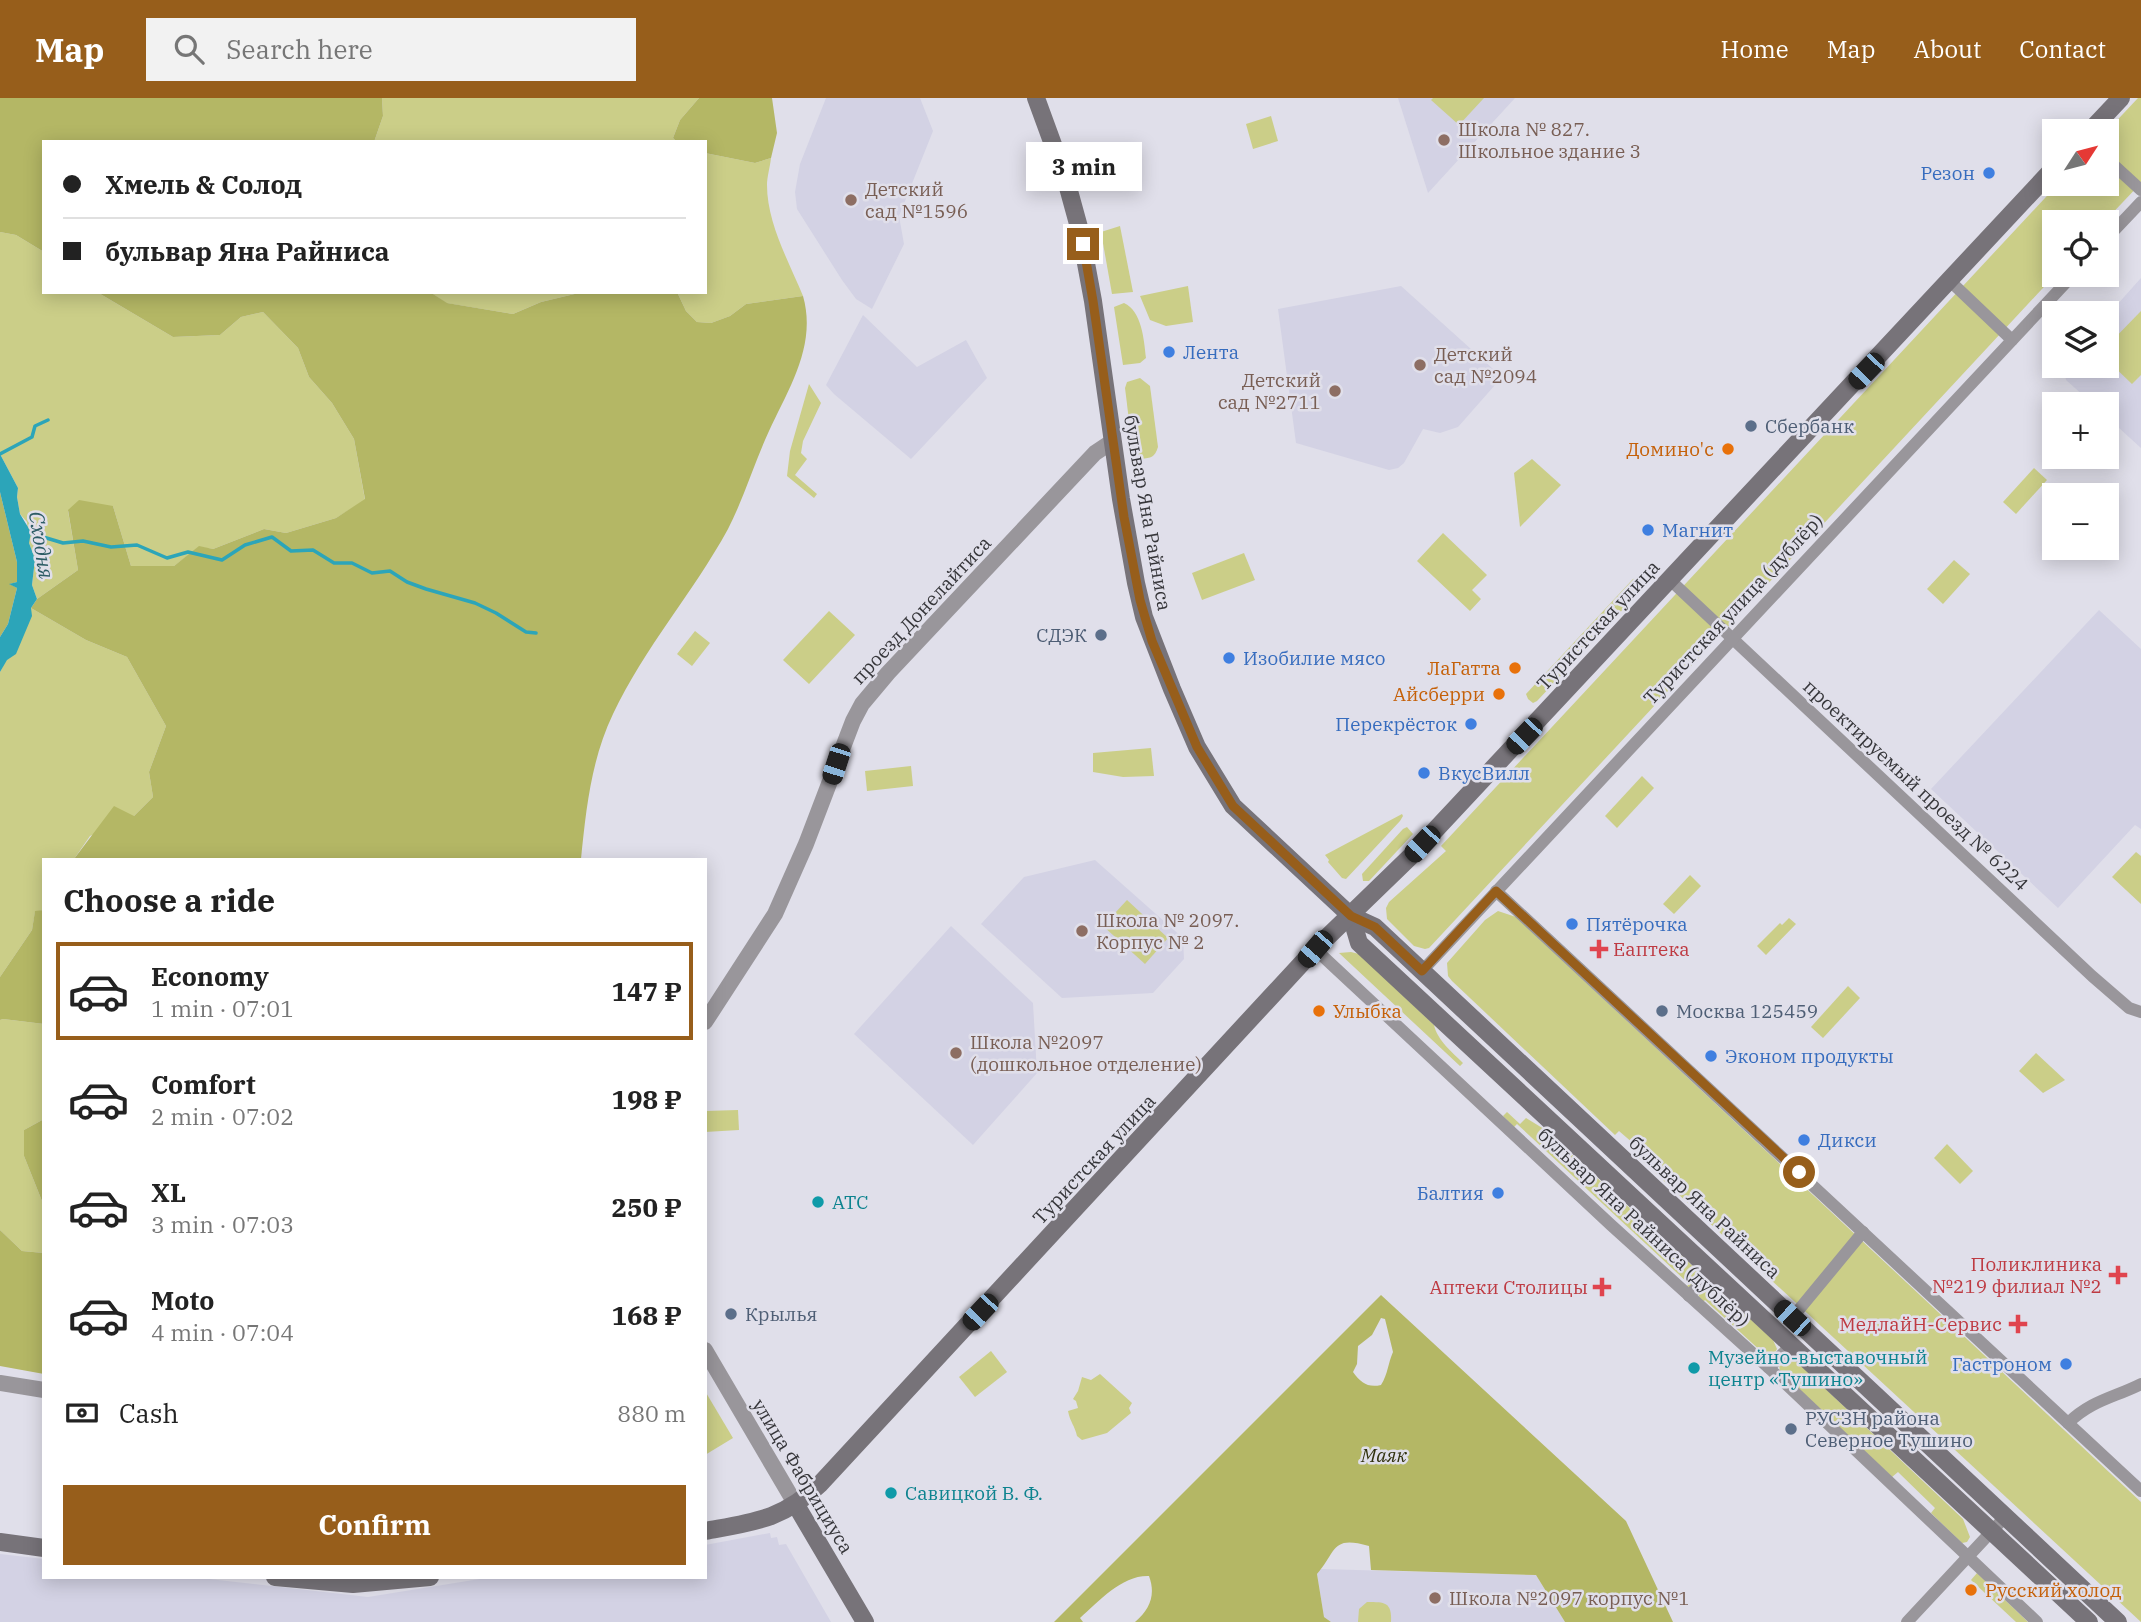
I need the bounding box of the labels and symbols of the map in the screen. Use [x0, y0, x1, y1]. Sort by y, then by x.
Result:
place label: Школа № 827. Школьное здание 3 [1458, 117, 1641, 163]
north arrow [2042, 119, 2119, 196]
marker: Школа № 827. Школьное здание 3 [1436, 132, 1452, 148]
callout: 3 min [1025, 142, 1141, 192]
place label: Резон [1920, 161, 1975, 185]
marker: Резон [1981, 165, 1997, 181]
place label: Детский сад №1596 [865, 177, 968, 223]
marker: Детский сад №1596 [843, 192, 859, 208]
route end [1067, 228, 1099, 260]
place label: Лента [1183, 340, 1239, 364]
place label: Детский сад №2094 [1434, 342, 1537, 388]
marker: Лента [1161, 344, 1177, 360]
car [1844, 349, 1889, 393]
marker: Детский сад №2094 [1412, 357, 1428, 373]
place label: Детский сад №2711 [1218, 368, 1321, 414]
marker: Детский сад №2711 [1327, 383, 1343, 399]
street label: бульвар Яна Райниса [1119, 413, 1177, 613]
place label: Сбербанк [1765, 414, 1854, 438]
marker: Сбербанк [1743, 418, 1759, 434]
place label: Домино'c [1626, 437, 1714, 461]
marker: Домино'c [1720, 441, 1736, 457]
water label: Сходня [23, 509, 61, 581]
street label: Туристская улица (дублёр) [1638, 509, 1828, 709]
place label: Магнит [1662, 518, 1733, 542]
marker: Магнит [1640, 522, 1656, 538]
street label: проезд Донелайтиса [846, 531, 996, 689]
street label: Туристская улица [1531, 555, 1665, 695]
place label: СДЭК [1036, 623, 1087, 647]
marker: СДЭК [1093, 627, 1109, 643]
place label: Изобилие мясо [1243, 646, 1386, 670]
marker: Изобилие мясо [1221, 650, 1237, 666]
place label: ЛаГатта [1427, 656, 1501, 680]
marker: ЛаГатта [1507, 660, 1523, 676]
street label: проектируемый проезд № 6224 [1798, 674, 2034, 896]
place label: Айсберри [1393, 682, 1485, 706]
marker: Айсберри [1491, 686, 1507, 702]
place label: Перекрёсток [1335, 712, 1457, 736]
car [1502, 714, 1547, 758]
marker: Перекрёсток [1463, 716, 1479, 732]
car [820, 741, 853, 787]
place label: ВкусВилл [1438, 761, 1530, 785]
marker: ВкусВилл [1416, 765, 1432, 781]
car [1400, 821, 1445, 867]
place label: Школа № 2097. Корпус № 2 [1096, 908, 1239, 954]
place label: Пятёрочка [1586, 912, 1688, 936]
marker: Пятёрочка [1564, 916, 1580, 932]
marker: Школа № 2097. Корпус № 2 [1074, 923, 1090, 939]
car [1294, 926, 1337, 972]
place label: Еаптека [1613, 937, 1690, 961]
marker: Еаптека [1591, 941, 1607, 957]
place label: Улыбка [1333, 999, 1402, 1023]
place label: Москва 125459 [1676, 999, 1818, 1023]
marker: Улыбка [1311, 1003, 1327, 1019]
marker: Москва 125459 [1654, 1003, 1670, 1019]
place label: Школа №2097 (дошкольное отделение) [970, 1030, 1202, 1076]
place label: Эконом продукты [1725, 1044, 1894, 1068]
marker: Школа №2097 (дошкольное отделение) [948, 1045, 964, 1061]
marker: Эконом продукты [1703, 1048, 1719, 1064]
street label: Туристская улица [1027, 1089, 1161, 1229]
street label: бульвар Яна Райниса (дублёр) [1533, 1122, 1755, 1332]
place label: Дикси [1818, 1128, 1877, 1152]
street label: бульвар Яна Райниса [1624, 1131, 1786, 1283]
marker: Дикси [1796, 1132, 1812, 1148]
route start [1783, 1156, 1815, 1188]
place label: Балтия [1417, 1181, 1484, 1205]
marker: Балтия [1490, 1185, 1506, 1201]
place label: АТС [832, 1190, 869, 1214]
marker: АТС [810, 1194, 826, 1210]
place label: Поликлиника №219 филиал №2 [1932, 1252, 2102, 1298]
marker: Поликлиника №219 филиал №2 [2108, 1265, 2128, 1285]
place label: Аптеки Столицы [1430, 1275, 1588, 1299]
marker: Аптеки Столицы [1594, 1279, 1610, 1295]
car [958, 1289, 1003, 1335]
car [1770, 1296, 1815, 1340]
place label: Крылья [745, 1302, 818, 1326]
marker: Крылья [723, 1306, 739, 1322]
place label: МедлайН-Сервис [1839, 1312, 2002, 1336]
marker: МедлайН-Сервис [2008, 1314, 2028, 1334]
place label: Музейно-выставочный центр «Тушино» [1708, 1345, 1928, 1391]
place label: Гастроном [1952, 1352, 2052, 1376]
marker: Гастроном [2058, 1356, 2074, 1372]
marker: Музейно-выставочный центр «Тушино» [1686, 1360, 1702, 1376]
street label: улица Фабрициуса [747, 1394, 859, 1558]
place label: РУСЗН района Северное Тушино [1805, 1406, 1973, 1452]
marker: РУСЗН района Северное Тушино [1783, 1421, 1799, 1437]
park label: Маяк [1360, 1443, 1408, 1467]
place label: Савицкой В. Ф. [905, 1481, 1043, 1505]
marker: Савицкой В. Ф. [883, 1485, 899, 1501]
place label: Русский холод [1985, 1578, 2122, 1602]
marker: Русский холод [1963, 1582, 1979, 1598]
place label: Школа №2097 корпус №1 [1449, 1586, 1690, 1610]
marker: Школа №2097 корпус №1 [1427, 1590, 1443, 1606]

